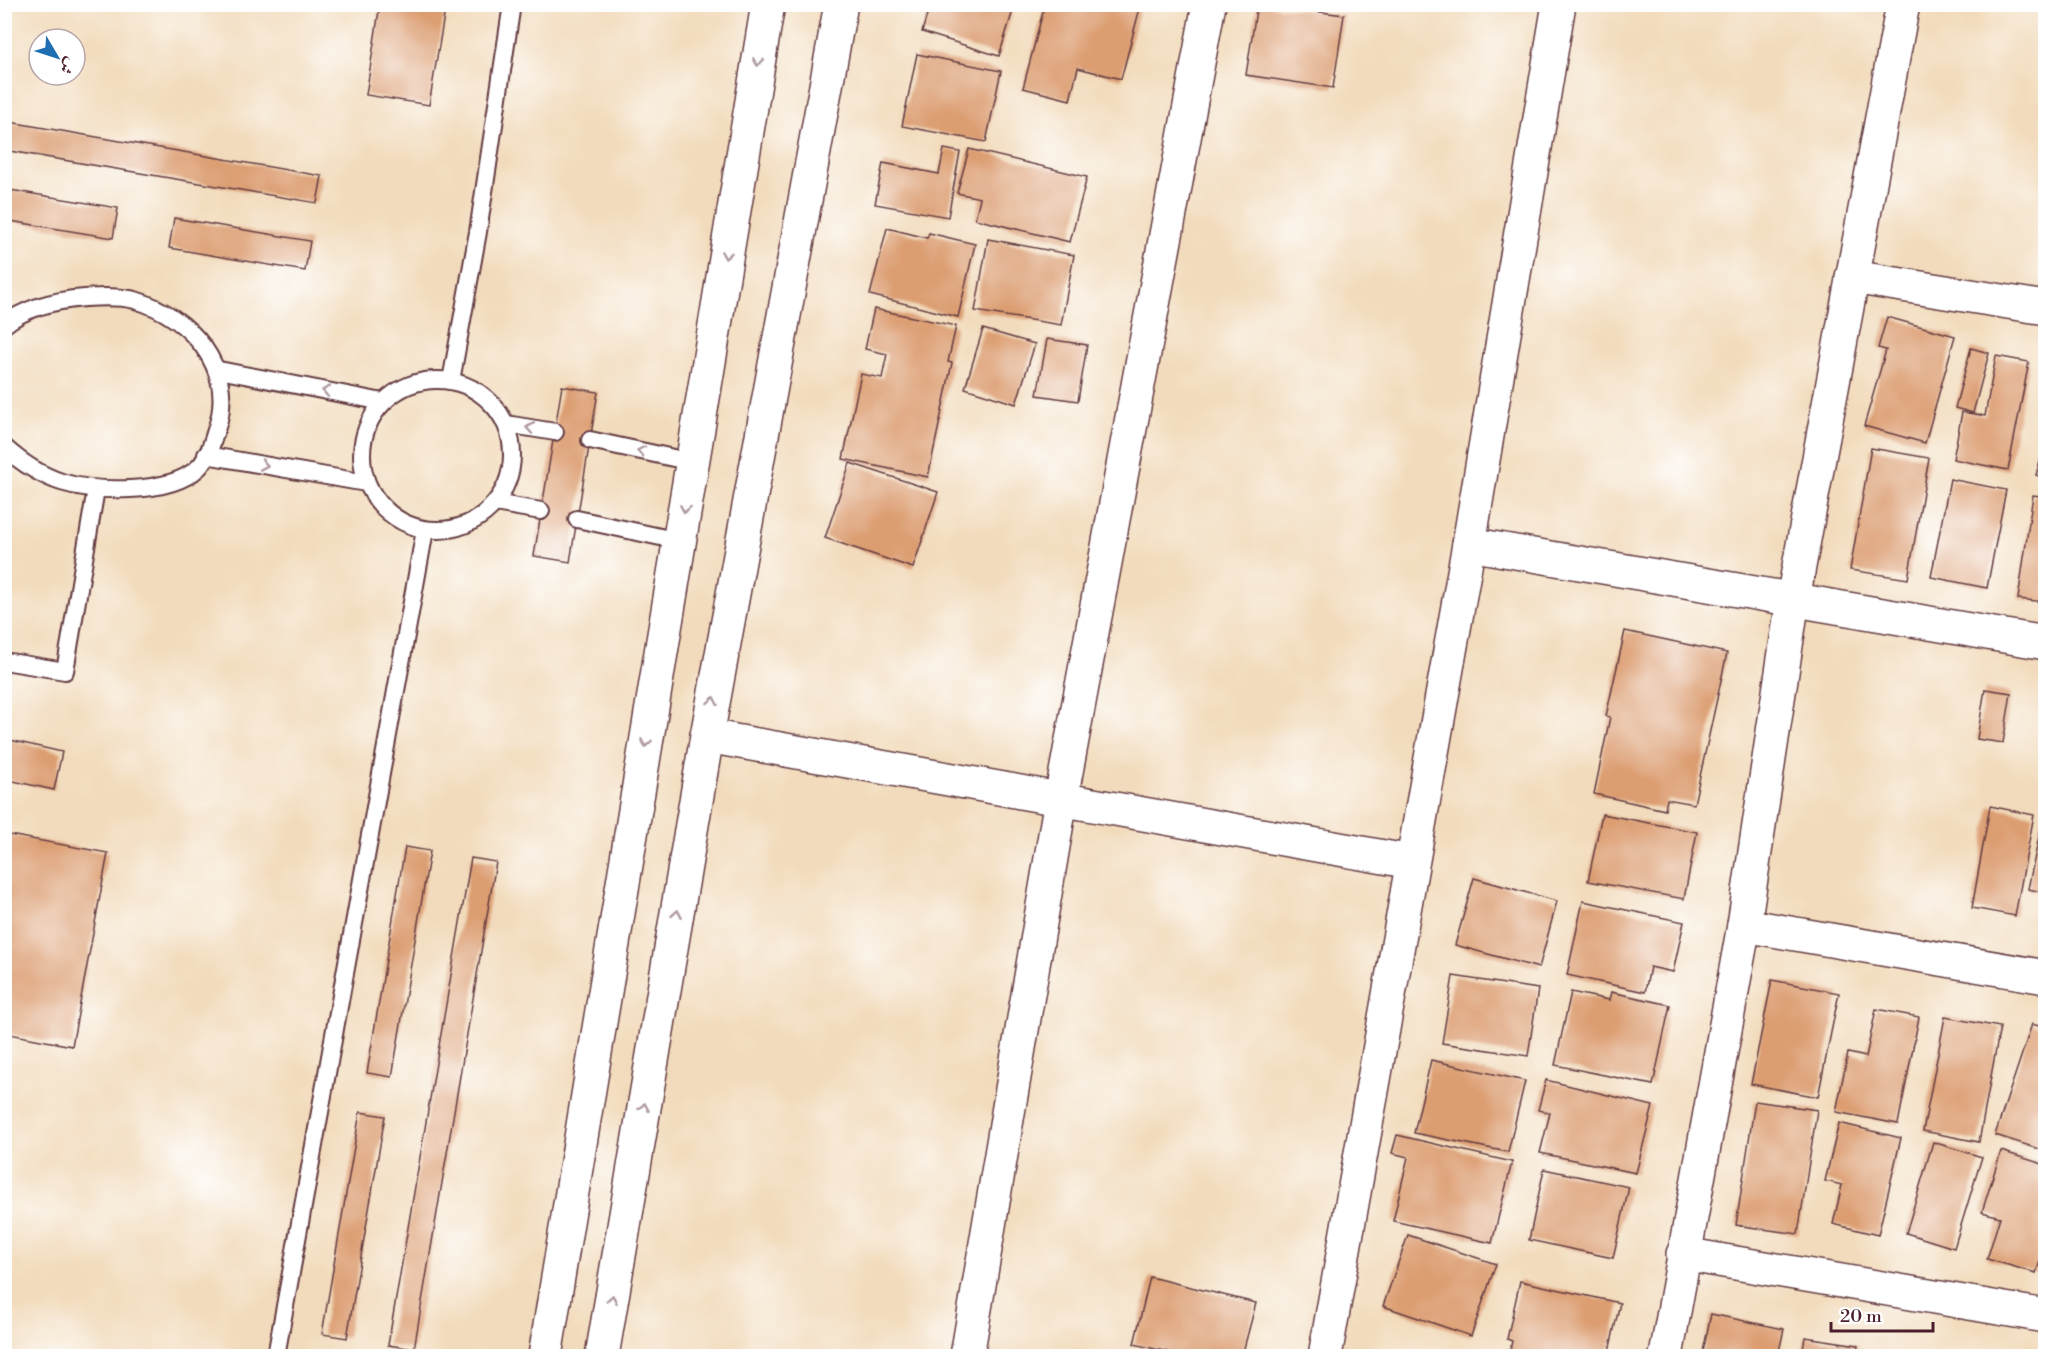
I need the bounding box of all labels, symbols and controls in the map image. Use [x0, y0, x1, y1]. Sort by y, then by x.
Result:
north arrow [27, 27, 87, 87]
text: ش [55, 53, 81, 78]
one-way arrow [752, 57, 765, 67]
one-way arrow [721, 250, 733, 259]
one-way arrow [321, 385, 331, 398]
one-way arrow [526, 422, 535, 434]
one-way arrow [636, 445, 646, 458]
one-way arrow [259, 458, 269, 471]
one-way arrow [679, 505, 691, 514]
one-way arrow [706, 697, 719, 707]
one-way arrow [640, 738, 653, 748]
one-way arrow [670, 910, 683, 920]
one-way arrow [638, 1102, 650, 1111]
one-way arrow [605, 1294, 618, 1304]
scale bar [1831, 1295, 1933, 1333]
text: 20 m [1840, 1305, 1882, 1328]

